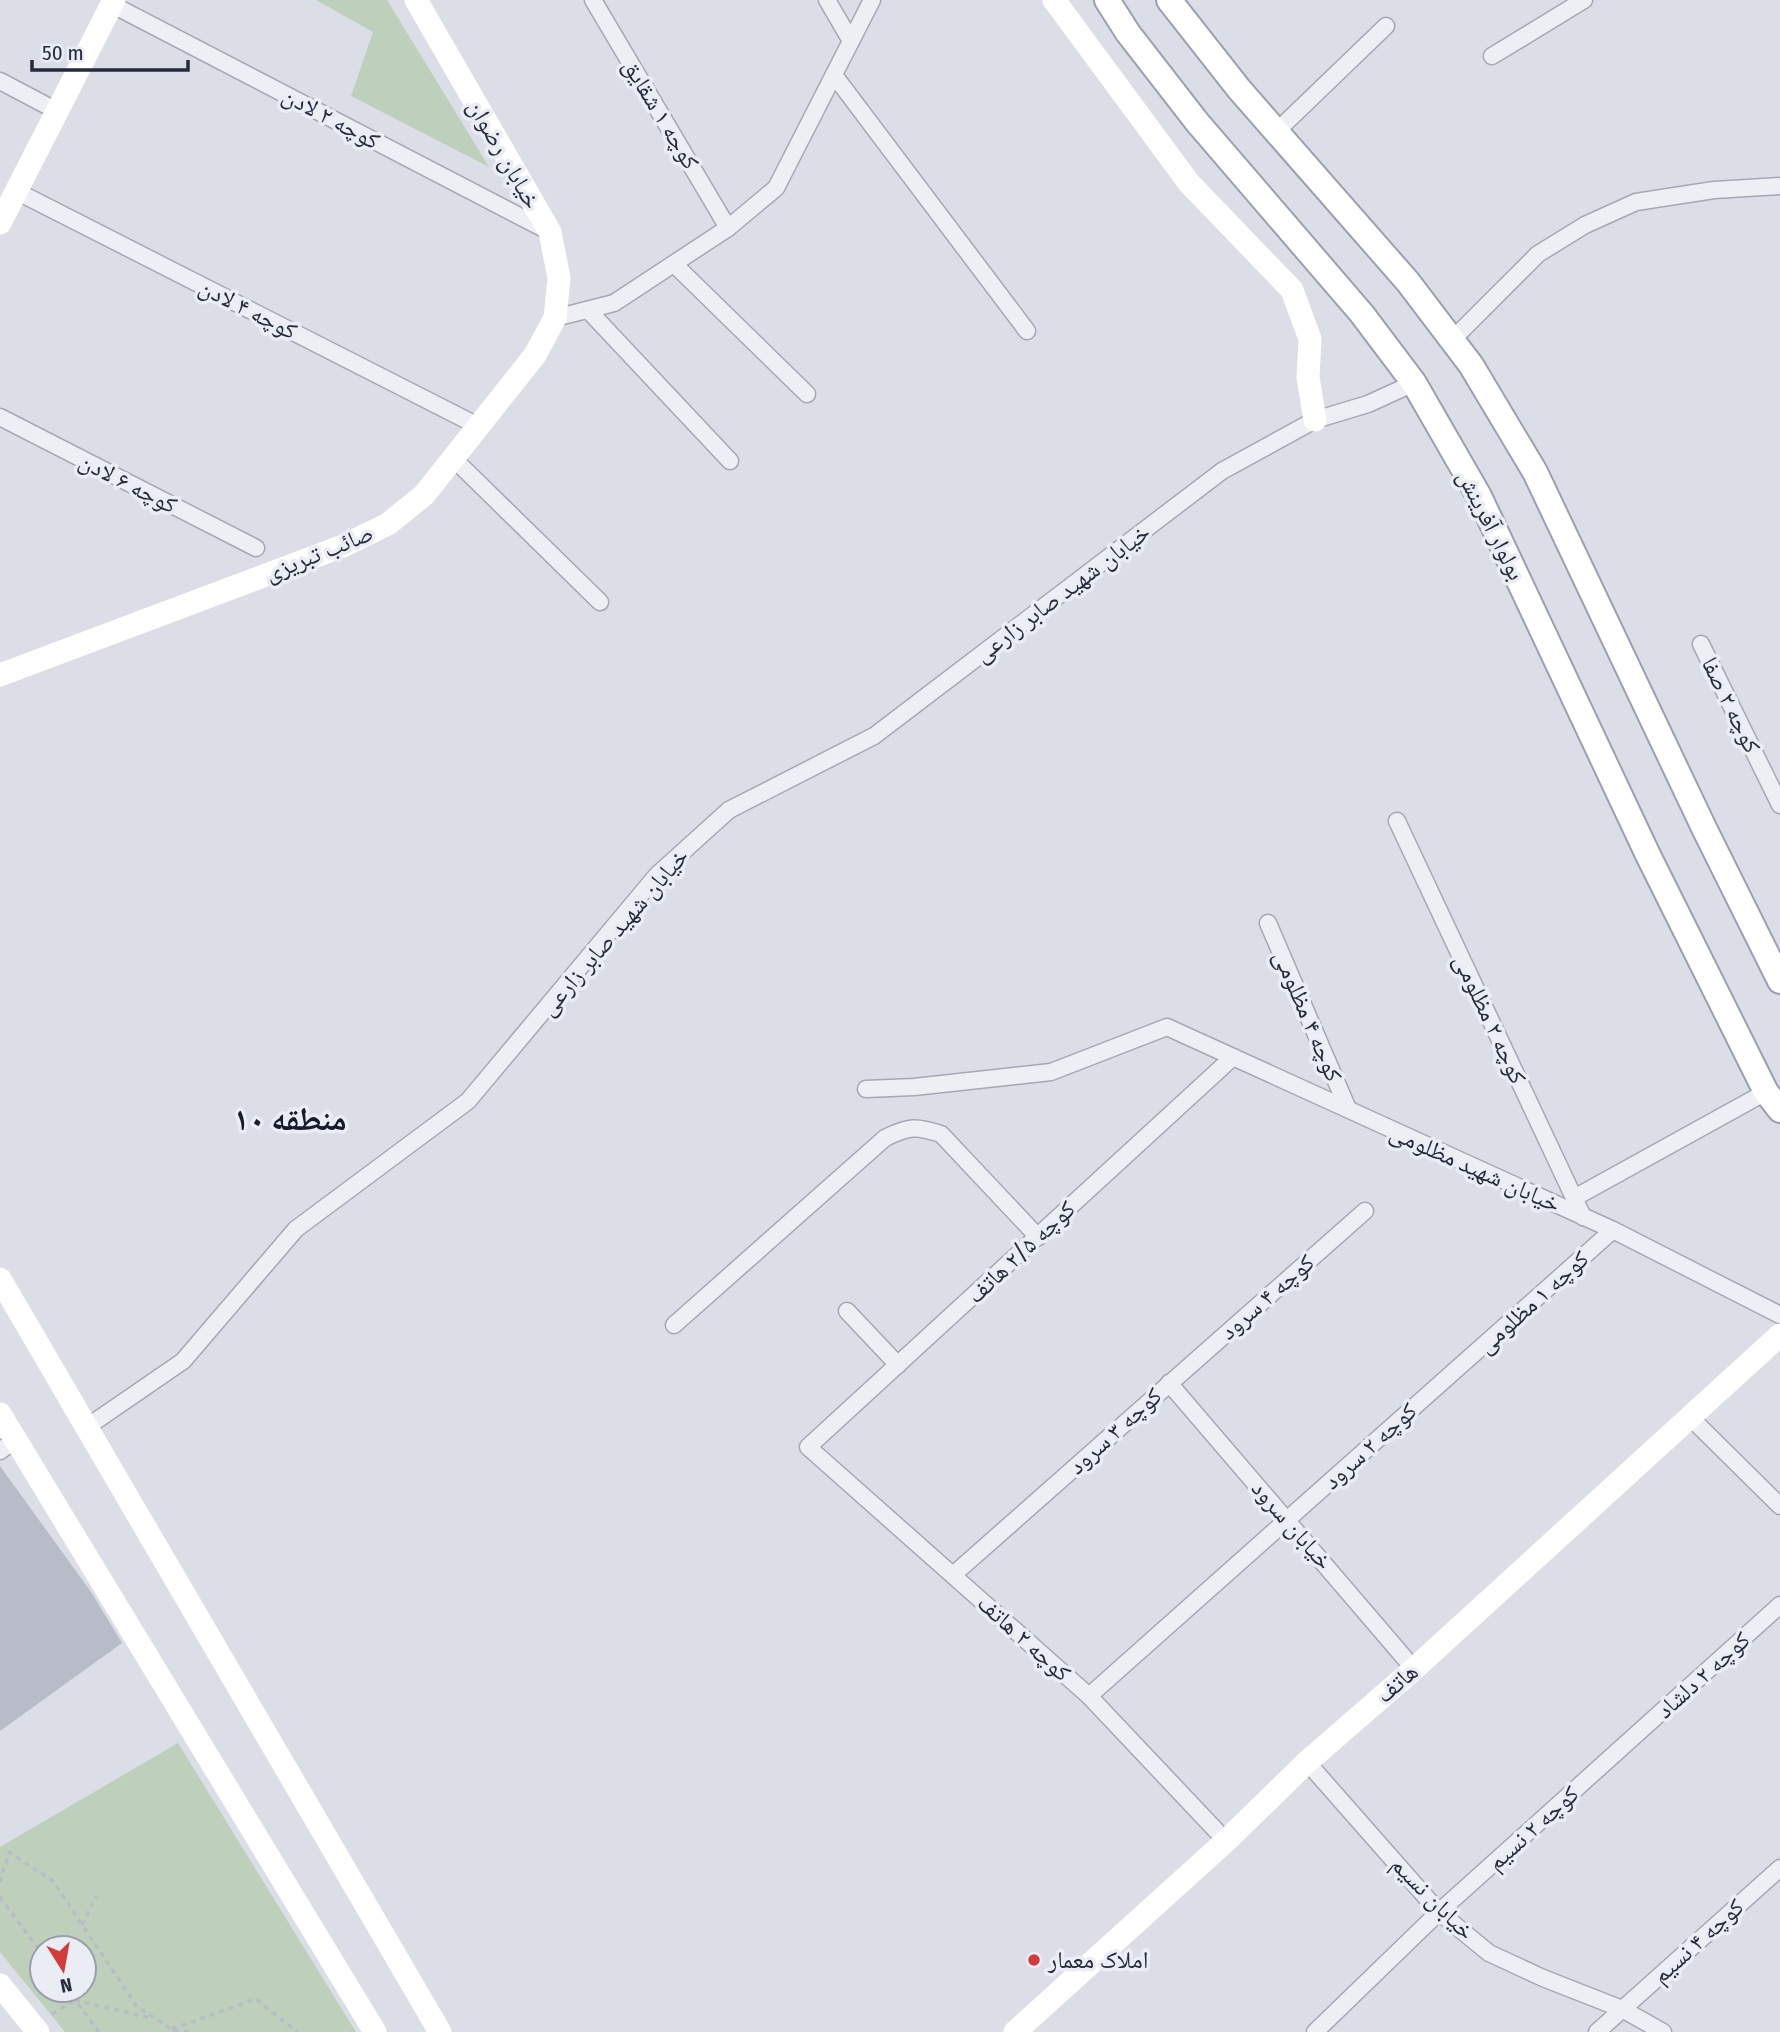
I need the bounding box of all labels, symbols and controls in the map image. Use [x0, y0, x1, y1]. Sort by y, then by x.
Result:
scale bar [32, 28, 187, 72]
text: 50 m [42, 40, 84, 66]
street label: کوچه ۱ شقایق [617, 54, 705, 174]
street label: کوچه ۲ لادن [278, 81, 384, 155]
street label: خیابان رضوان [462, 94, 546, 214]
street label: کوچه ۴ لادن [195, 273, 302, 346]
street label: کوچه ۶ لادن [75, 447, 182, 520]
street label: بولوار آفرینش [1451, 465, 1531, 585]
street label: خیابان شهید صابر زارعی [969, 518, 1155, 668]
street label: صائب تبریزی [261, 519, 377, 587]
street label: کوچه ۲ صفا [1696, 652, 1766, 758]
street label: خیابان شهید صابر زارعی [534, 843, 694, 1021]
street label: کوچه ۴ مظلومی [1268, 946, 1348, 1086]
street label: کوچه ۲ مظلومی [1448, 950, 1532, 1088]
district label: منطقه ۱۰ [233, 1100, 347, 1138]
street label: خیابان شهید مظلومی [1385, 1118, 1565, 1218]
street label: کوچه ۲/۵ هاتف [961, 1195, 1081, 1309]
street label: کوچه ۱ مظلومی [1472, 1245, 1594, 1359]
street label: کوچه ۴ سرود [1214, 1248, 1320, 1346]
street label: کوچه ۳ سرود [1063, 1382, 1168, 1480]
street label: کوچه ۲ سرود [1318, 1397, 1423, 1495]
street label: خیابان سرود [1246, 1475, 1338, 1575]
street label: کوچه ۲ هاتف [972, 1589, 1076, 1687]
street label: کوچه ۲ دلشاد [1650, 1626, 1756, 1724]
street label: هاتف [1370, 1657, 1424, 1709]
street label: کوچه ۲ نسیم [1482, 1780, 1586, 1878]
street label: خیابان نسیم [1384, 1851, 1480, 1947]
street label: کوچه ۴ نسیم [1647, 1893, 1751, 1991]
north arrow [28, 1934, 98, 2004]
place label: املاک معمار [1047, 1946, 1148, 1974]
marker: املاک معمار [1026, 1952, 1042, 1968]
text: N [58, 1973, 74, 1998]

